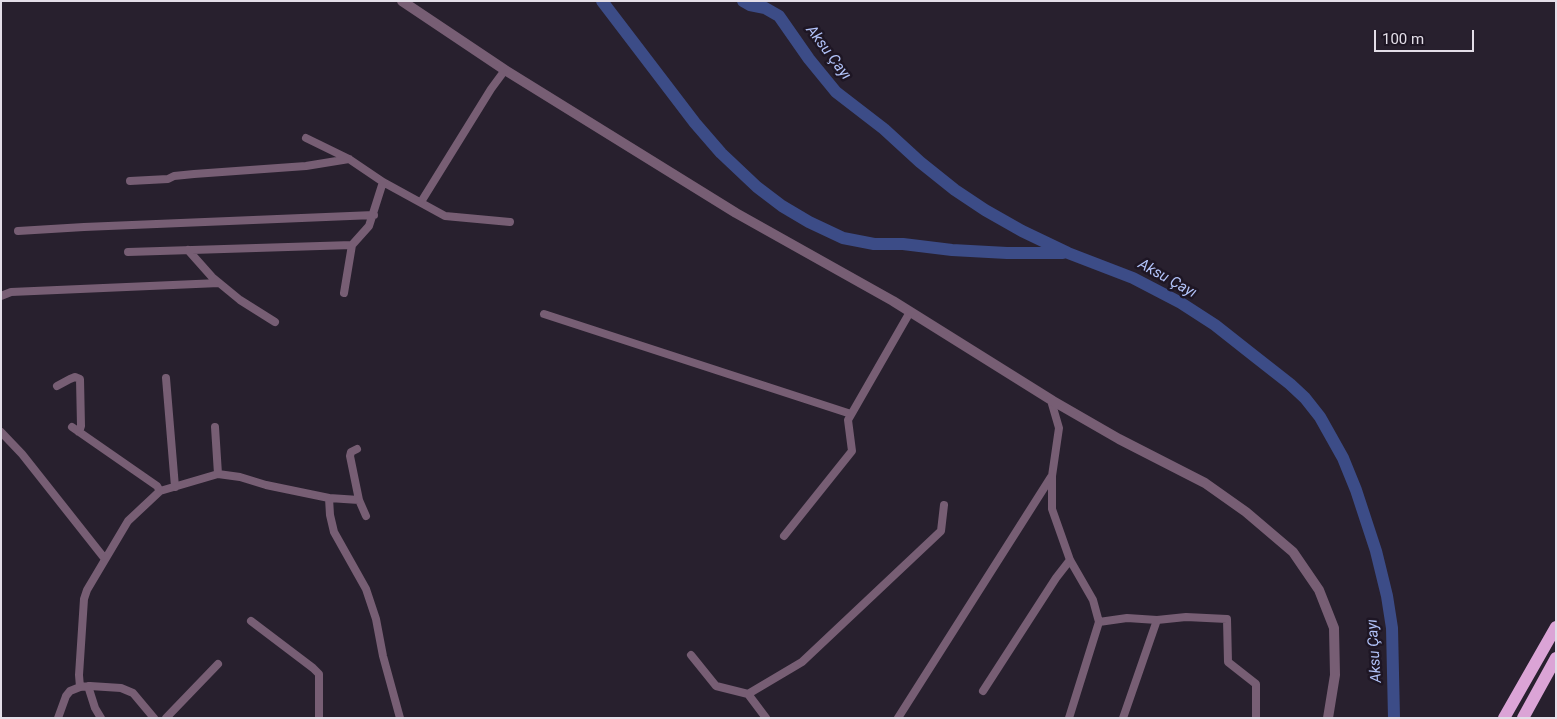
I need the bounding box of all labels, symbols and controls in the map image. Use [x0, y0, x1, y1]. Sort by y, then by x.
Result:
scale bar [1377, 20, 1477, 52]
water label: Aksu Çayı [802, 22, 854, 84]
text: 100 m [1382, 30, 1424, 48]
water label: Aksu Çayı [1135, 256, 1199, 302]
water label: Aksu Çayı [1364, 619, 1386, 683]

